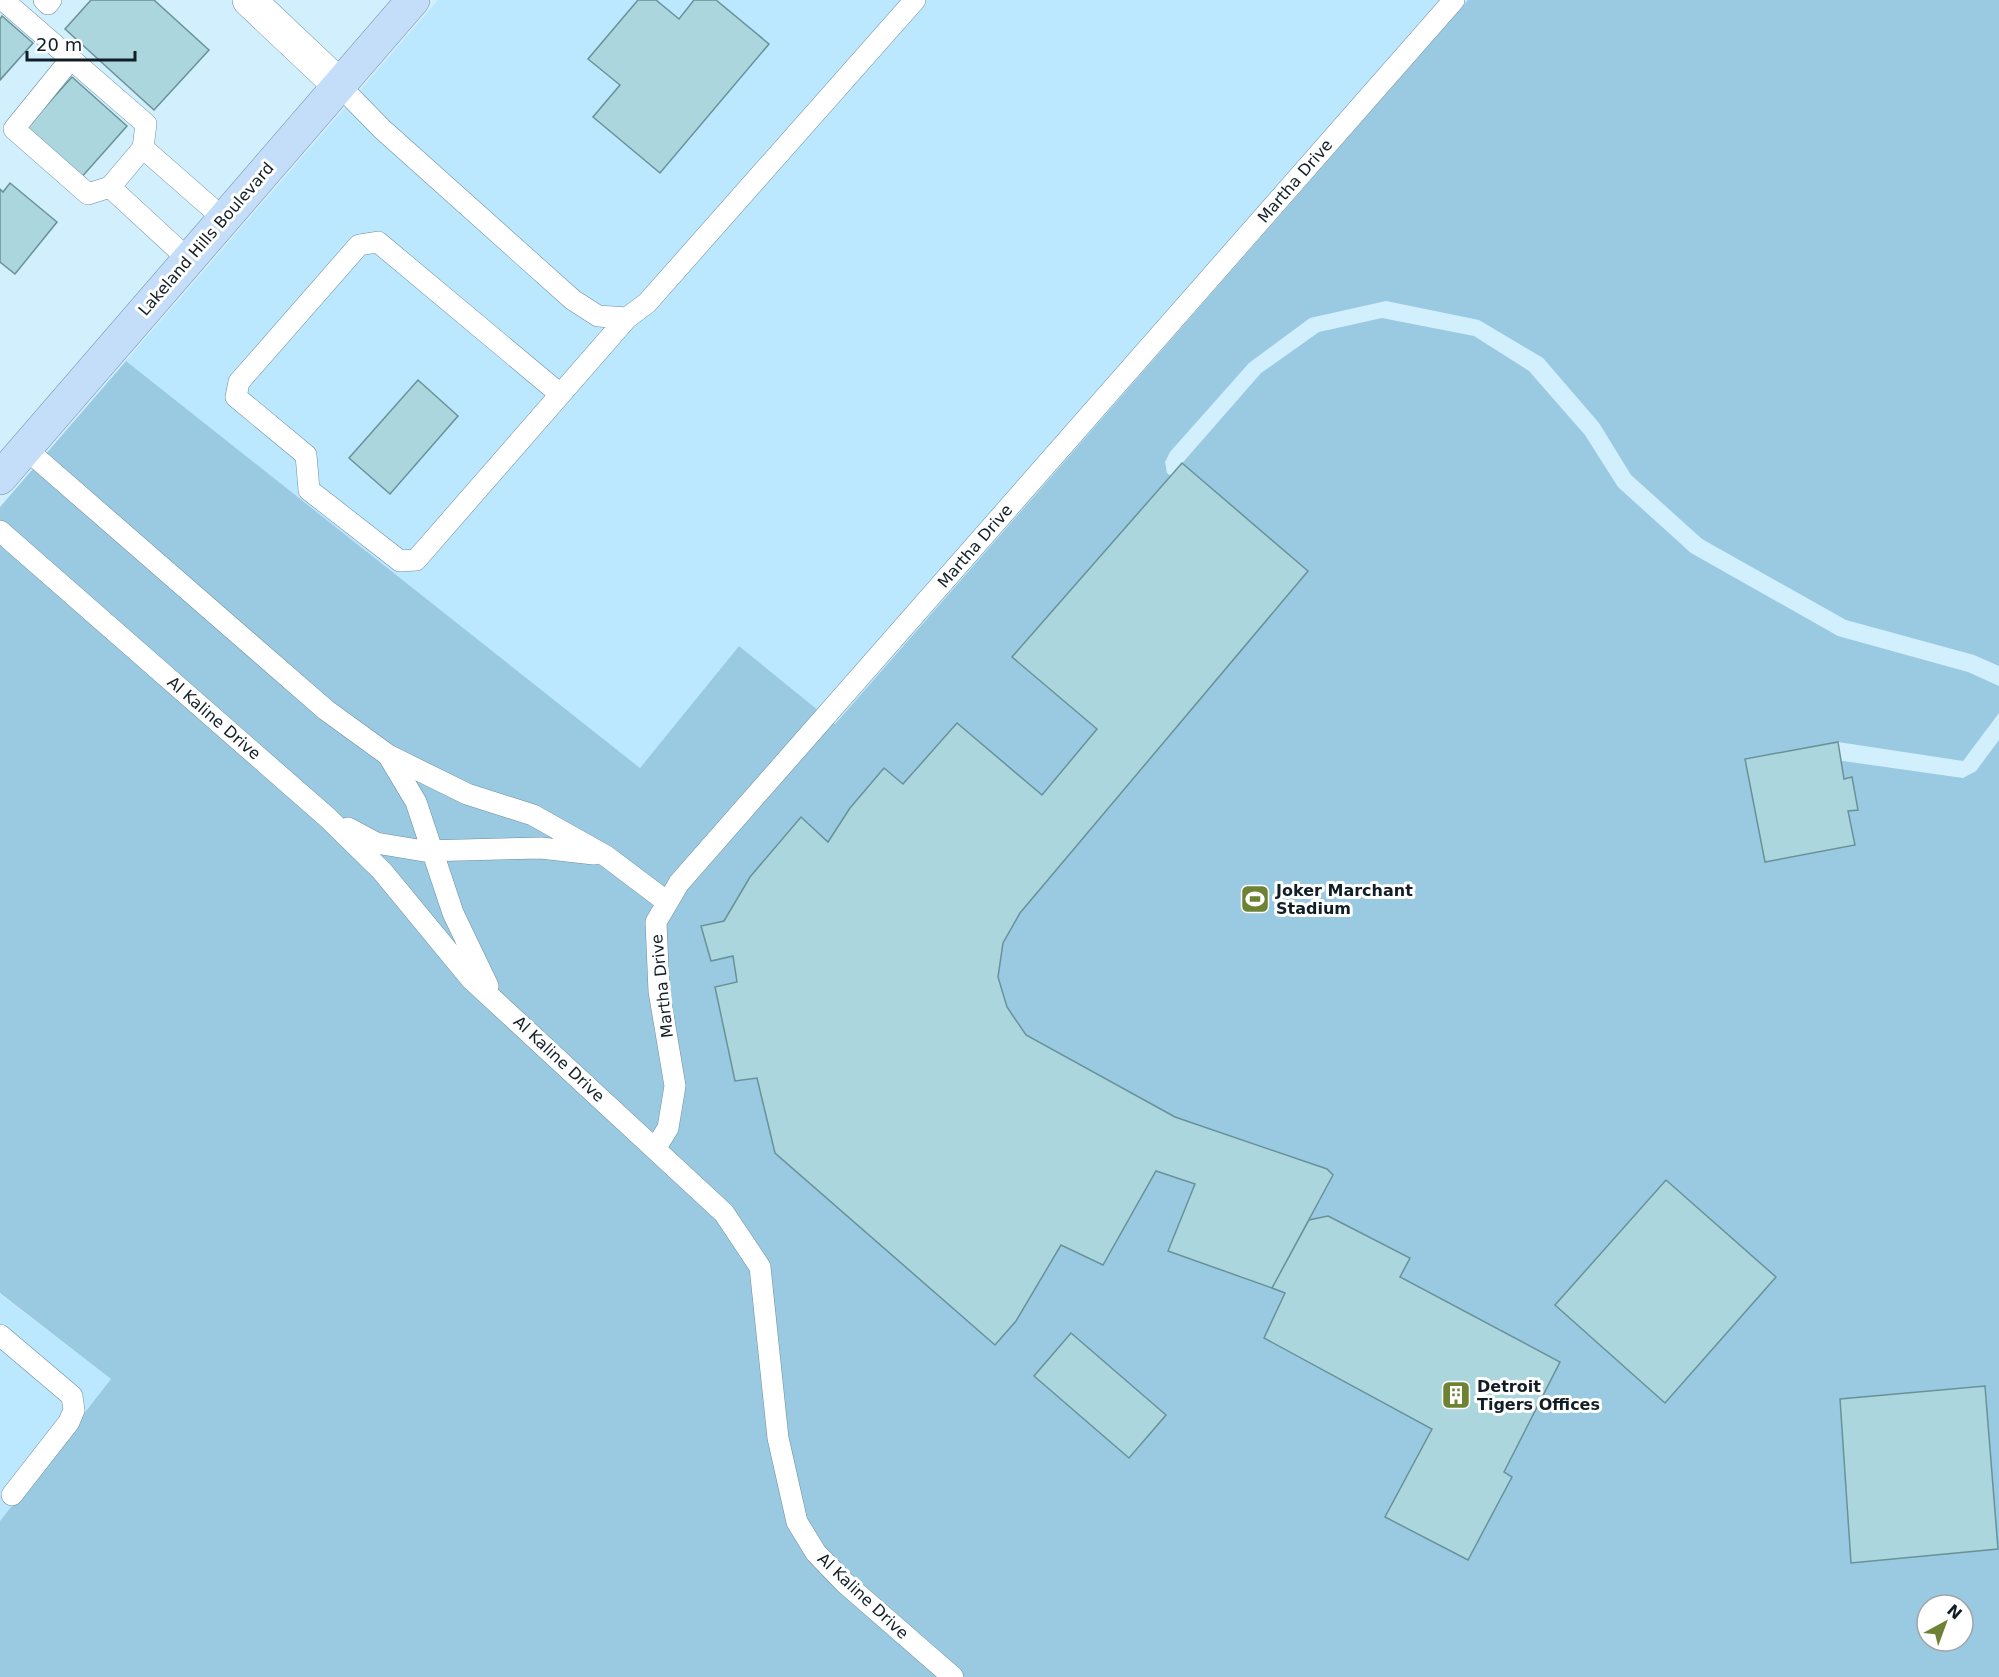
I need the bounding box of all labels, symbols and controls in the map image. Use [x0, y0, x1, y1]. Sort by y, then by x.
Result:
scale bar [27, 24, 135, 62]
text: 20 m [36, 34, 82, 55]
street label: Martha Drive [1254, 135, 1336, 227]
street label: Lakeland Hills Boulevard [134, 159, 278, 319]
street label: Martha Drive [934, 500, 1016, 592]
street label: Al Kaline Drive [164, 672, 264, 764]
place label: Joker Marchant Stadium [1275, 881, 1413, 918]
sports icon: Joker Marchant Stadium [1239, 883, 1271, 915]
street label: Martha Drive [647, 933, 677, 1039]
street label: Al Kaline Drive [510, 1012, 608, 1106]
place label: Detroit Tigers Offices [1477, 1377, 1600, 1414]
building icon: Detroit Tigers Offices [1440, 1379, 1472, 1411]
street label: Al Kaline Drive [814, 1549, 912, 1643]
north arrow [1915, 1593, 1975, 1653]
text: N [1943, 1600, 1966, 1624]

